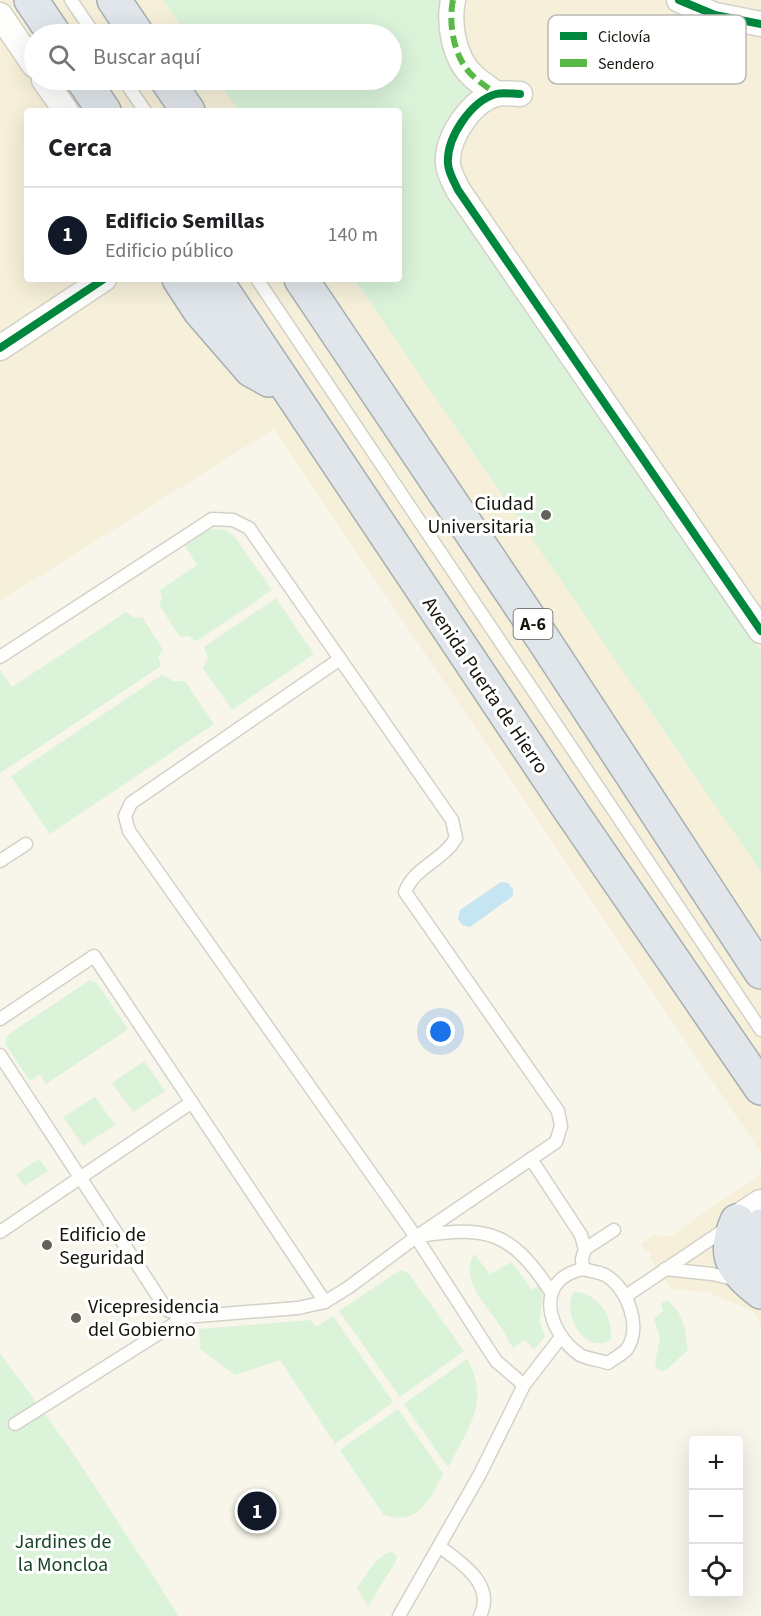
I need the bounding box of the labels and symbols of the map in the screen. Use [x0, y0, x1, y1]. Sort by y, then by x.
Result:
legend [548, 15, 746, 84]
text: Ciclovía [598, 26, 651, 48]
text: Sendero [598, 53, 654, 75]
place label: Ciudad Universitaria [428, 490, 534, 541]
marker: Ciudad Universitaria [539, 508, 553, 522]
street label: Avenida Puerta de Hierro [415, 592, 555, 780]
road number: A-6 [514, 609, 552, 639]
your location [426, 1017, 455, 1046]
place label: Edificio de Seguridad [59, 1221, 146, 1272]
marker: Edificio de Seguridad [40, 1238, 54, 1252]
place label: Vicepresidencia del Gobierno [88, 1293, 219, 1344]
marker: Vicepresidencia del Gobierno [69, 1311, 83, 1325]
pin: 1 [238, 1488, 276, 1534]
park label: Jardines de la Moncloa [15, 1528, 111, 1579]

